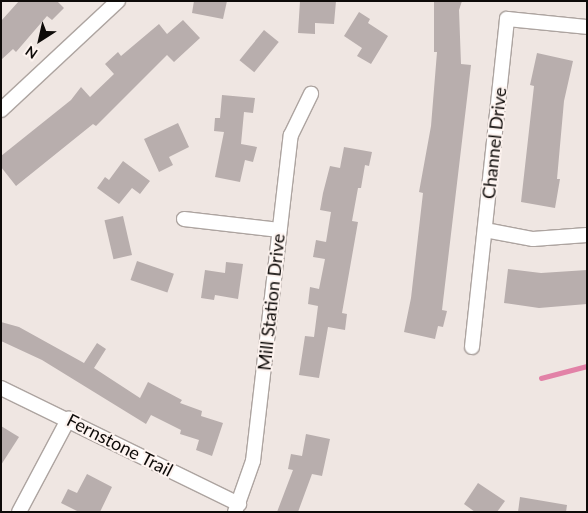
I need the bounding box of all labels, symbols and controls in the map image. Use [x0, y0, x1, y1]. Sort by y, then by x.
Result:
north arrow [15, 15, 65, 65]
text: N [22, 43, 40, 63]
street label: Channel Drive [477, 86, 511, 200]
street label: Mill Station Drive [253, 232, 289, 372]
street label: Fernstone Trail [63, 409, 177, 481]

